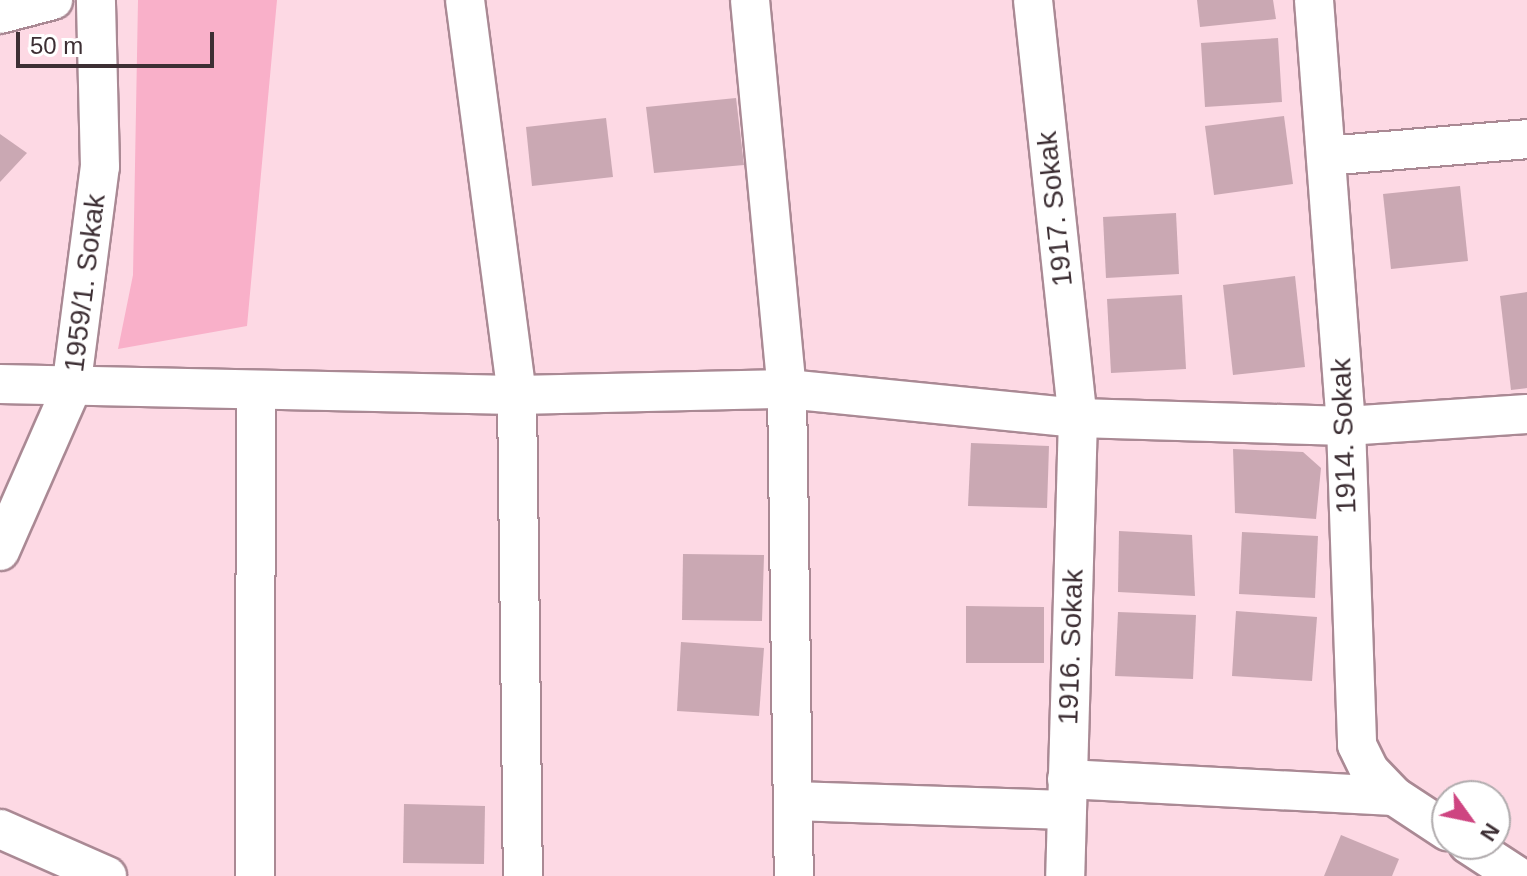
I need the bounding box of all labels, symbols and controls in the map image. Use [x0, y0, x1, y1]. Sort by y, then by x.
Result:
scale bar [20, 16, 218, 66]
text: 50 m [30, 32, 83, 59]
street label: 1917. Sokak [1030, 130, 1080, 288]
street label: 1959/1. Sokak [57, 192, 113, 374]
street label: 1914. Sokak [1324, 358, 1364, 514]
street label: 1916. Sokak [1051, 569, 1091, 725]
north arrow [1431, 780, 1511, 860]
text: N [1475, 819, 1505, 846]

